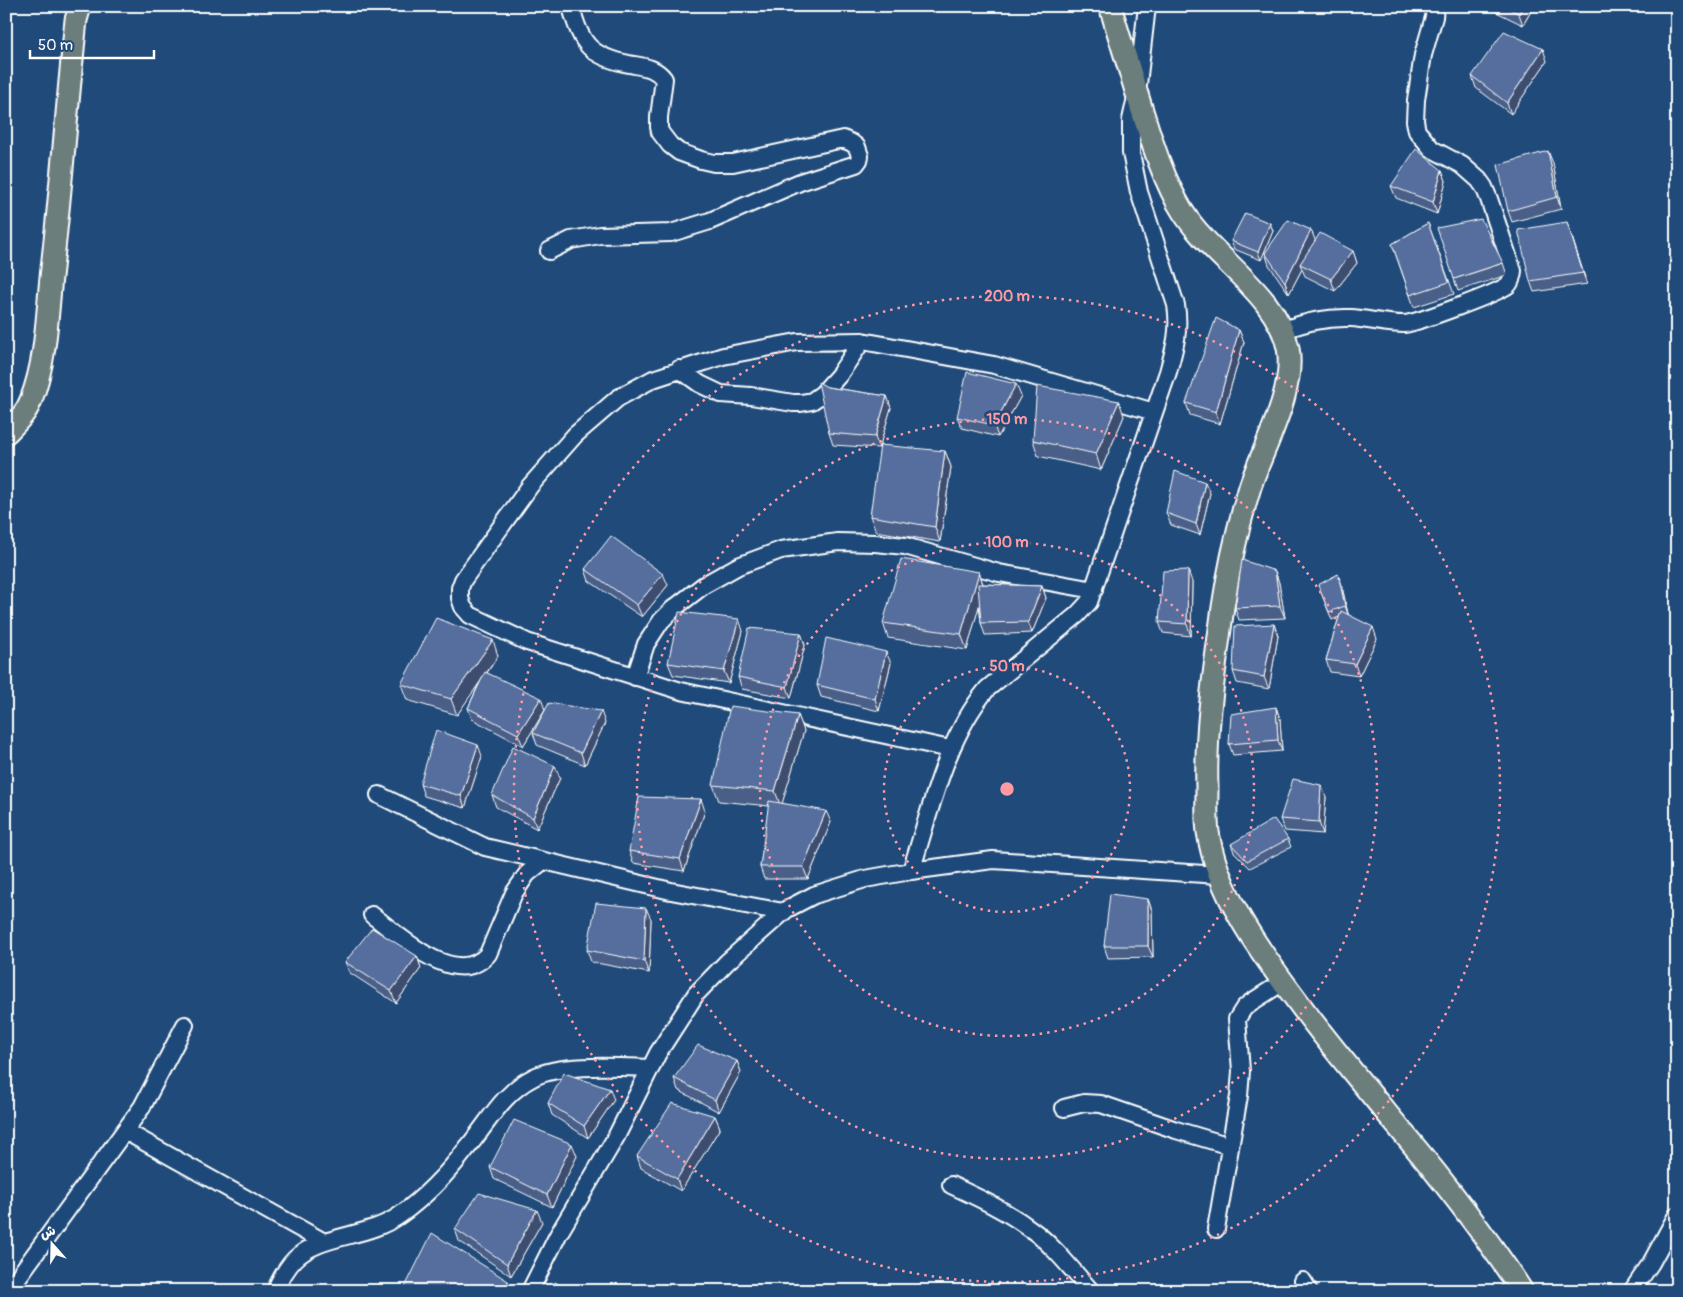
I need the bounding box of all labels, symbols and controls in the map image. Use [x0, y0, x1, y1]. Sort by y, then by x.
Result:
scale bar [30, 28, 154, 60]
text: 50 m [38, 36, 73, 55]
text: 200 m [984, 287, 1030, 306]
text: 150 m [987, 410, 1027, 429]
text: 100 m [986, 533, 1028, 552]
text: 50 m [990, 657, 1024, 676]
centre of rings [998, 780, 1016, 798]
north arrow [28, 1220, 78, 1270]
text: ش [38, 1222, 58, 1243]

